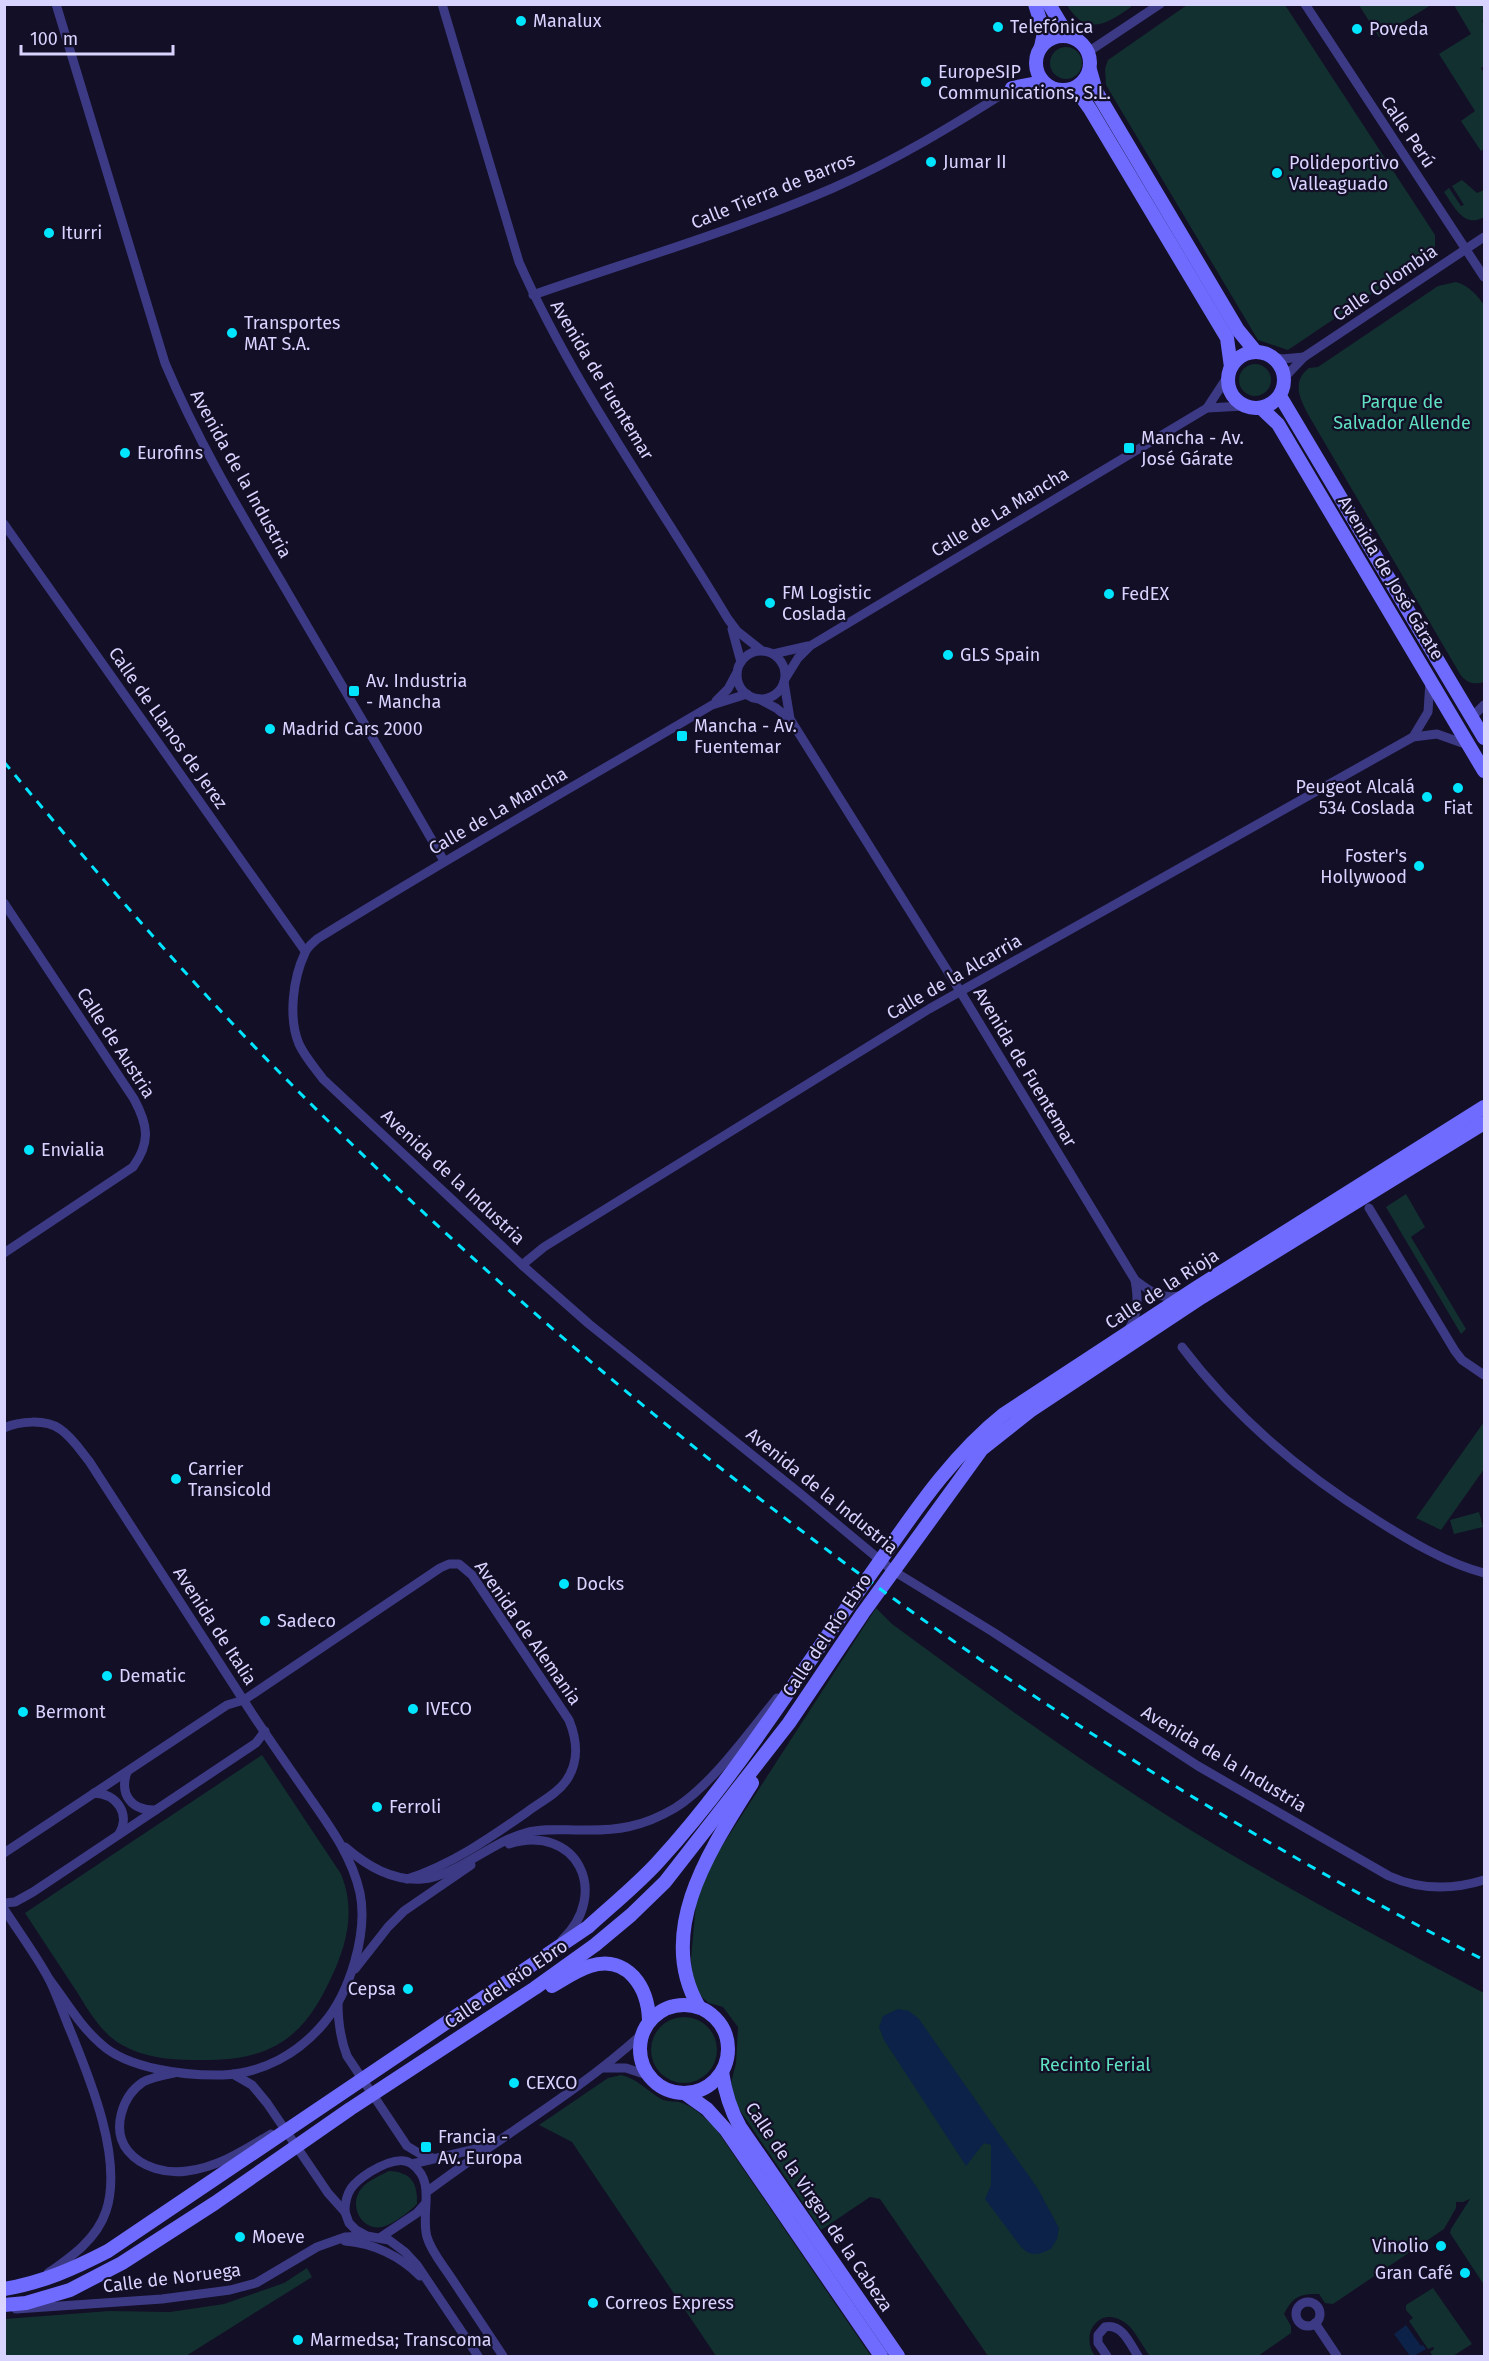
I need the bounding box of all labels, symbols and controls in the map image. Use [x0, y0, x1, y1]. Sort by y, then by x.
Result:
place label: Manalux [533, 10, 602, 32]
marker: Manalux [514, 14, 528, 28]
place label: Telefónica [1010, 16, 1093, 38]
scale bar [21, 18, 172, 56]
place label: Poveda [1369, 18, 1429, 40]
marker: Telefónica [991, 20, 1005, 34]
marker: Poveda [1350, 22, 1364, 36]
text: 100 m [30, 28, 78, 50]
place label: EuropeSIP Communications, S.L. [938, 61, 1111, 104]
marker: EuropeSIP Communications, S.L. [919, 75, 933, 89]
street label: Calle Perú [1376, 92, 1440, 172]
street label: Calle Tierra de Barros [688, 148, 858, 234]
place label: Jumar II [943, 151, 1007, 173]
place label: Polideportivo Valleaguado [1289, 152, 1399, 195]
marker: Jumar II [924, 155, 938, 169]
marker: Polideportivo Valleaguado [1270, 166, 1284, 180]
place label: Iturri [61, 222, 102, 244]
marker: Iturri [42, 226, 56, 240]
street label: Calle Colombia [1328, 240, 1442, 326]
street label: Avenida de Fuentemar [546, 296, 658, 464]
place label: Transportes MAT S.A. [244, 312, 340, 355]
marker: Transportes MAT S.A. [225, 326, 239, 340]
street label: Avenida de la Industria [186, 386, 296, 562]
park label: Parque de Salvador Allende [1333, 391, 1471, 434]
place label: Mancha - Av. José Gárate [1141, 427, 1244, 470]
marker: Mancha - Av. José Gárate [1122, 441, 1136, 455]
place label: Eurofins [137, 442, 203, 464]
marker: Eurofins [118, 446, 132, 460]
street label: Calle de La Mancha [927, 462, 1073, 562]
street label: Avenida de José Gárate [1333, 492, 1449, 664]
place label: FM Logistic Coslada [782, 582, 872, 625]
place label: FedEX [1121, 583, 1169, 605]
marker: FedEX [1102, 587, 1116, 601]
marker: FM Logistic Coslada [763, 596, 777, 610]
street label: Calle de Llanos de Jerez [104, 643, 232, 813]
place label: GLS Spain [960, 644, 1040, 666]
marker: GLS Spain [941, 648, 955, 662]
place label: Av. Industria - Mancha [366, 670, 467, 713]
marker: Av. Industria - Mancha [347, 684, 361, 698]
place label: Mancha - Av. Fuentemar [694, 715, 797, 758]
place label: Madrid Cars 2000 [282, 718, 423, 740]
marker: Madrid Cars 2000 [263, 722, 277, 736]
marker: Mancha - Av. Fuentemar [675, 729, 689, 743]
street label: Calle de La Mancha [425, 762, 571, 860]
place label: Peugeot Alcalá 534 Coslada [1296, 776, 1415, 819]
marker: Fiat [1451, 781, 1465, 795]
marker: Peugeot Alcalá 534 Coslada [1420, 790, 1434, 804]
place label: Fiat [1443, 797, 1473, 819]
place label: Foster's Hollywood [1320, 845, 1407, 888]
marker: Foster's Hollywood [1412, 859, 1426, 873]
street label: Calle de la Alcarria [883, 929, 1025, 1025]
street label: Avenida de Fuentemar [969, 983, 1081, 1151]
street label: Calle de Austria [72, 984, 160, 1102]
street label: Avenida de la Industria [376, 1105, 530, 1249]
place label: Envialia [41, 1139, 105, 1161]
marker: Envialia [22, 1143, 36, 1157]
street label: Calle de la Rioja [1101, 1244, 1223, 1334]
street label: Avenida de la Industria [742, 1423, 902, 1559]
place label: Carrier Transicold [188, 1458, 272, 1501]
marker: Carrier Transicold [169, 1472, 183, 1486]
street label: Avenida de Alemania [470, 1557, 586, 1709]
street label: Avenida de Italia [169, 1563, 261, 1689]
street label: Calle del Río Ebro [778, 1569, 876, 1701]
place label: Docks [576, 1573, 624, 1595]
marker: Docks [557, 1577, 571, 1591]
place label: Sadeco [277, 1610, 336, 1632]
marker: Sadeco [258, 1614, 272, 1628]
place label: Dematic [119, 1665, 186, 1687]
marker: Dematic [100, 1669, 114, 1683]
place label: IVECO [425, 1698, 472, 1720]
place label: Bermont [35, 1701, 106, 1723]
street label: Avenida de la Industria [1137, 1701, 1311, 1817]
marker: IVECO [406, 1702, 420, 1716]
marker: Bermont [16, 1705, 30, 1719]
place label: Ferroli [389, 1796, 441, 1818]
marker: Ferroli [370, 1800, 384, 1814]
street label: Calle del Río Ebro [440, 1935, 572, 2033]
place label: Cepsa [348, 1978, 396, 2000]
marker: Cepsa [401, 1982, 415, 1996]
park label: Recinto Ferial [1039, 2054, 1151, 2076]
place label: CEXCO [526, 2072, 577, 2094]
marker: CEXCO [507, 2076, 521, 2090]
street label: Calle de la Virgen de la Cabeza [740, 2098, 898, 2316]
place label: Francia - Av. Europa [438, 2126, 523, 2169]
marker: Francia - Av. Europa [419, 2140, 433, 2154]
place label: Moeve [252, 2226, 305, 2248]
marker: Moeve [233, 2230, 247, 2244]
place label: Vinolio [1372, 2235, 1429, 2257]
marker: Vinolio [1434, 2239, 1448, 2253]
street label: Calle de Noruega [102, 2259, 242, 2297]
place label: Gran Café [1375, 2262, 1453, 2284]
marker: Gran Café [1458, 2266, 1472, 2280]
place label: Correos Express [605, 2292, 734, 2314]
marker: Correos Express [586, 2296, 600, 2310]
place label: Marmedsa; Transcoma [310, 2329, 492, 2351]
marker: Marmedsa; Transcoma [291, 2333, 305, 2347]

